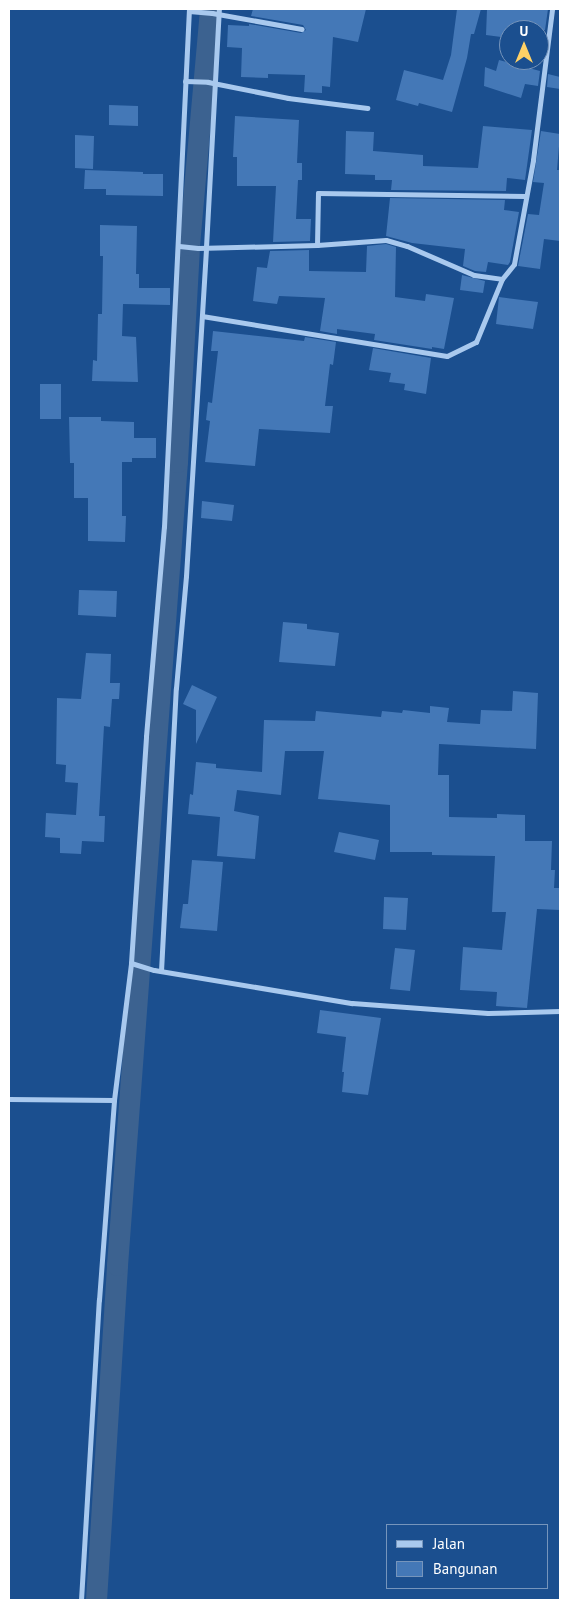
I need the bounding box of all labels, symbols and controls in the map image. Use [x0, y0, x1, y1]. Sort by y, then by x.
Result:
north arrow [499, 20, 549, 70]
text: U [520, 22, 528, 40]
legend [386, 1524, 549, 1589]
text: Jalan [433, 1534, 465, 1553]
text: Bangunan [433, 1559, 497, 1578]

